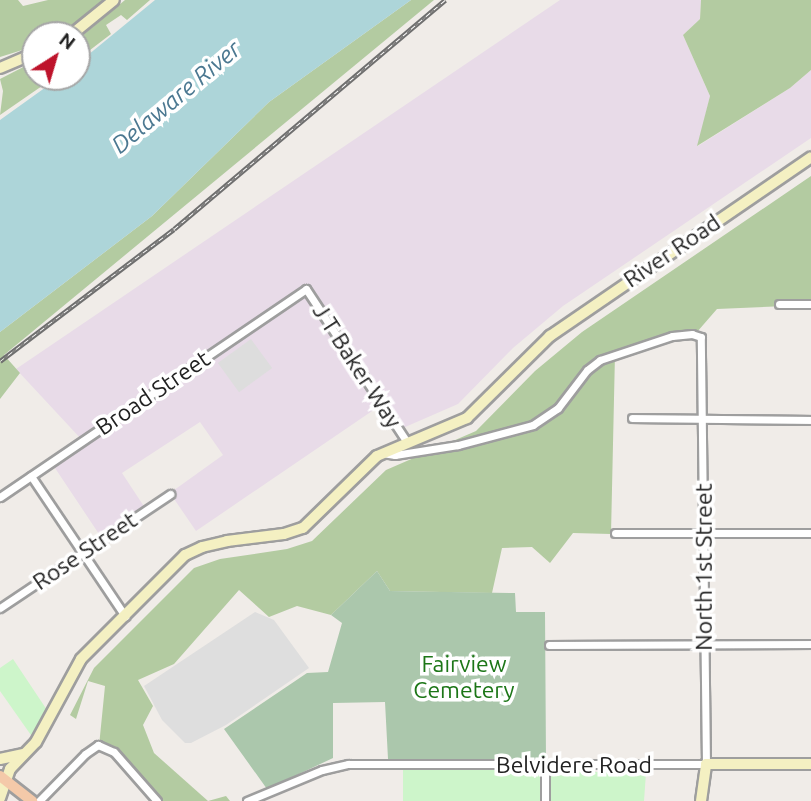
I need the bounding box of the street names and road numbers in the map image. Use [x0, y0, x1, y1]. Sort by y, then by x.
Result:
street label: River Road [618, 209, 726, 293]
street label: J T Baker Way [307, 299, 407, 433]
street label: Broad Street [91, 345, 215, 441]
street label: North 1st Street [690, 483, 718, 651]
street label: Rose Street [28, 506, 142, 596]
street label: Belvidere Road [496, 751, 652, 779]

